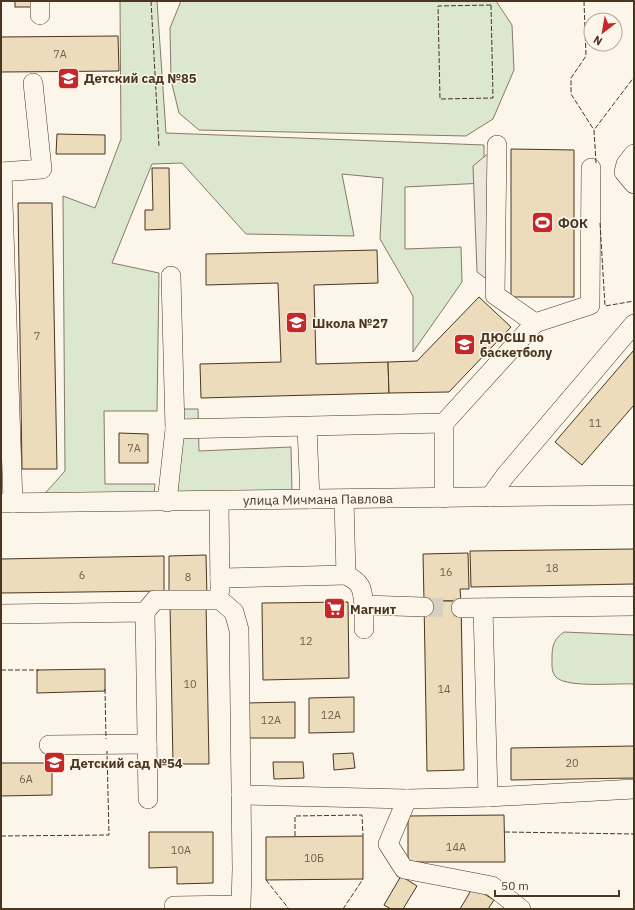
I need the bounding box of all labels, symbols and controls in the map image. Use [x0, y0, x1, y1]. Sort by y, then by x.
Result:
north arrow [583, 12, 623, 52]
text: N [591, 33, 605, 49]
house number: 7А [53, 47, 67, 61]
school or university icon: Детский сад №85 [56, 65, 82, 91]
place label: Детский сад №85 [84, 70, 197, 87]
sports icon: ФОК [529, 210, 555, 236]
place label: ФОК [558, 215, 588, 232]
school or university icon: Школа №27 [284, 310, 310, 336]
place label: Школа №27 [312, 315, 388, 332]
house number: 7 [34, 329, 40, 343]
place label: ДЮСШ по баскетболу [480, 329, 552, 361]
school or university icon: ДЮСШ по баскетболу [451, 331, 477, 357]
house number: 11 [588, 416, 602, 430]
house number: 7А [127, 441, 141, 455]
street label: улица Мичмана Павлова [243, 490, 393, 509]
house number: 18 [545, 561, 559, 575]
house number: 16 [439, 565, 453, 579]
house number: 6 [79, 568, 85, 582]
house number: 8 [185, 570, 191, 584]
supermarket icon: Магнит [321, 596, 347, 622]
place label: Магнит [350, 601, 397, 618]
house number: 12 [299, 634, 313, 648]
house number: 10 [183, 677, 197, 691]
house number: 14 [437, 682, 451, 696]
house number: 12А [321, 708, 341, 722]
house number: 12А [261, 713, 281, 727]
school or university icon: Детский сад №54 [41, 750, 67, 776]
place label: Детский сад №54 [70, 755, 183, 772]
house number: 20 [565, 756, 579, 770]
house number: 6А [19, 772, 33, 786]
house number: 14А [446, 840, 466, 854]
house number: 10А [171, 843, 191, 857]
house number: 10Б [304, 851, 324, 865]
scale bar [495, 872, 619, 898]
text: 50 m [501, 878, 529, 893]

